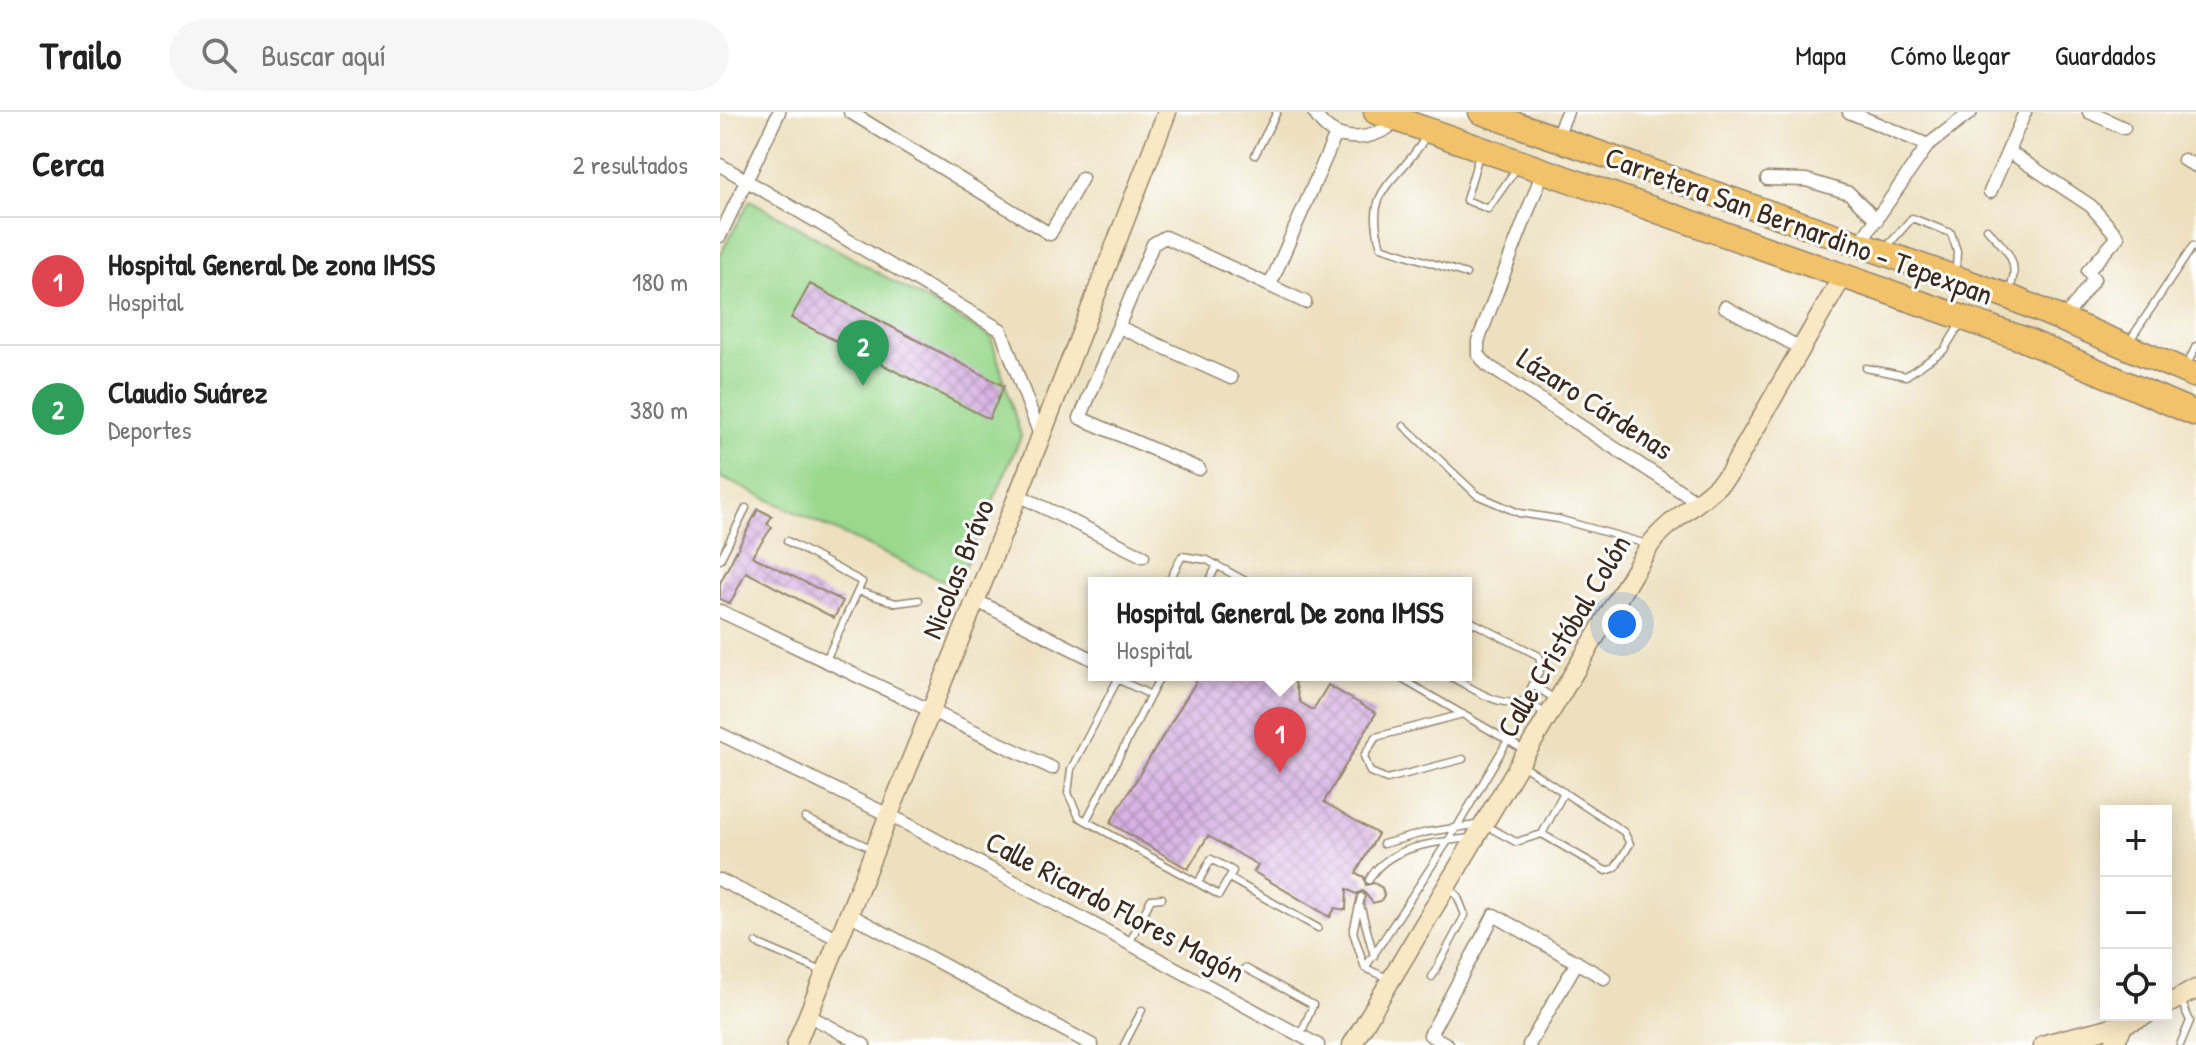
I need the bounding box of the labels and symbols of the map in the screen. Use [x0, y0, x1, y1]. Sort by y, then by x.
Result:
street label: Carretera San Bernardino - Tepexpan [1600, 136, 1999, 314]
pin: 2 [837, 320, 889, 386]
street label: Lázaro Cárdenas [1510, 338, 1681, 468]
street label: Nicolas Brávo [911, 493, 1003, 644]
street label: Calle Cristóbal Colón [1487, 527, 1639, 744]
your location [1602, 604, 1642, 644]
pin: 1 [1254, 707, 1306, 773]
street label: Calle Ricardo Flores Magón [979, 821, 1252, 991]

